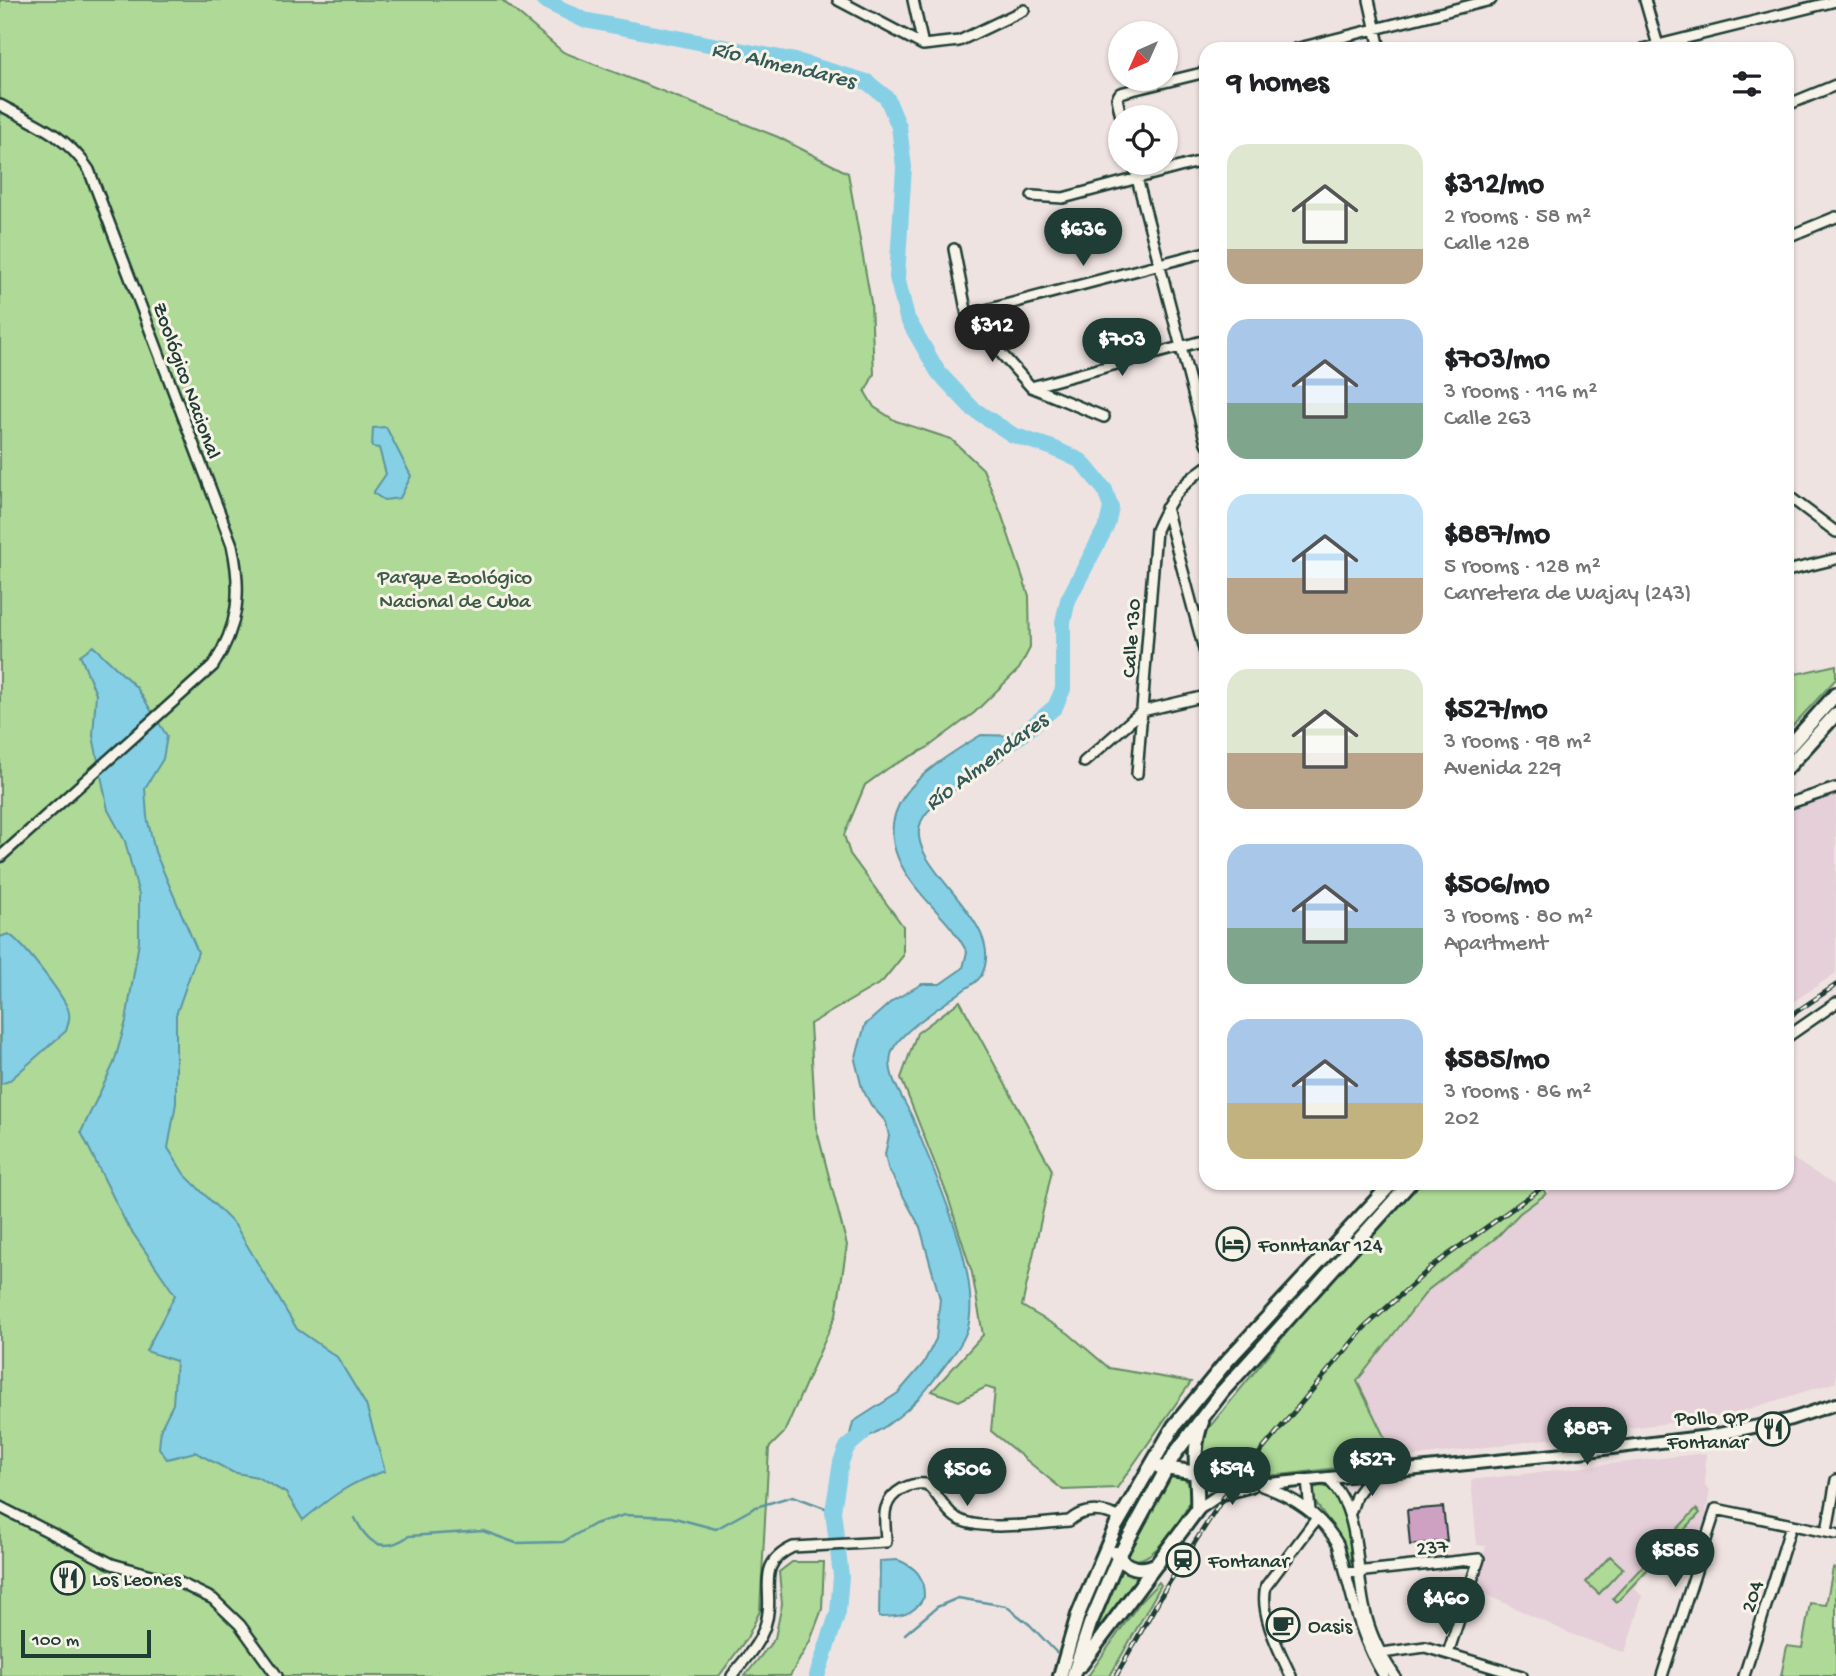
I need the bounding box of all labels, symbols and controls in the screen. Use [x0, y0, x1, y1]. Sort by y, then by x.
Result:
north arrow [1108, 21, 1178, 91]
map controls [1108, 21, 1178, 175]
water label: Río Almendares [709, 37, 860, 97]
icon: filters [1728, 65, 1766, 103]
text: 9 homes [1227, 67, 1329, 102]
button: locate [1108, 105, 1178, 175]
text: $312/mo [1444, 169, 1544, 204]
icon: home [1283, 172, 1367, 256]
text: 2 rooms · 58 m² [1444, 204, 1591, 231]
pin: $636 [1042, 208, 1124, 268]
text: $636 [1060, 217, 1106, 244]
text: Calle 128 [1444, 231, 1530, 258]
street label: Zoológico Nacional [145, 300, 225, 463]
pin: $312 [951, 304, 1033, 364]
text: $312 [971, 313, 1013, 340]
pin: $703 [1081, 318, 1163, 378]
text: $703 [1098, 327, 1146, 354]
text: $703/mo [1444, 344, 1550, 379]
icon: home [1283, 347, 1367, 431]
text: 3 rooms · 116 m² [1444, 379, 1597, 406]
text: Calle 263 [1444, 406, 1532, 433]
text: $887/mo [1444, 519, 1550, 554]
icon: home [1283, 522, 1367, 606]
text: 5 rooms · 128 m² [1444, 554, 1601, 581]
park label: Parque Zoológico Nacional de Cuba [377, 567, 532, 616]
text: Carretera de Wajay (243) [1444, 581, 1691, 608]
street label: Calle 130 [1118, 598, 1149, 679]
text: $527/mo [1444, 694, 1548, 729]
icon: home [1283, 697, 1367, 781]
water label: Río Almendares [920, 706, 1056, 818]
text: 3 rooms · 98 m² [1444, 729, 1591, 756]
text: Avenida 229 [1444, 756, 1561, 783]
text: $506/mo [1444, 869, 1550, 904]
icon: home [1283, 872, 1367, 956]
text: 3 rooms · 80 m² [1444, 904, 1593, 931]
text: Apartment [1444, 931, 1548, 958]
text: $585/mo [1444, 1044, 1550, 1079]
icon: home [1283, 1047, 1367, 1131]
text: 3 rooms · 86 m² [1444, 1079, 1591, 1106]
text: 202 [1444, 1106, 1480, 1133]
hotel icon: Fonntanar 124 [1214, 1225, 1252, 1263]
place label: Fonntanar 124 [1257, 1235, 1383, 1260]
pin: $887 [1546, 1408, 1628, 1467]
place label: Pollo QP Fontanar [1666, 1408, 1750, 1457]
restaurant icon: Pollo QP Fontanar [1754, 1410, 1792, 1448]
text: $887 [1563, 1416, 1611, 1443]
pin: $527 [1331, 1438, 1413, 1498]
text: $527 [1349, 1447, 1395, 1474]
pin: $506 [926, 1448, 1008, 1508]
pin: $594 [1191, 1448, 1273, 1507]
text: $594 [1210, 1456, 1254, 1483]
text: $506 [943, 1457, 991, 1484]
pin: $585 [1634, 1530, 1716, 1589]
street label: 237 [1415, 1535, 1451, 1564]
text: $585 [1651, 1538, 1699, 1565]
station icon: Fontanar [1164, 1541, 1202, 1579]
place label: Fontanar [1207, 1551, 1291, 1576]
restaurant icon: Los Leones [49, 1559, 87, 1597]
place label: Los Leones [92, 1569, 183, 1594]
pin: $460 [1405, 1578, 1487, 1637]
street label: 204 [1737, 1578, 1771, 1616]
text: $460 [1423, 1586, 1469, 1613]
cafe icon: Oasis [1264, 1606, 1302, 1644]
place label: Oasis [1308, 1616, 1354, 1641]
scale bar [21, 1627, 150, 1659]
text: 100 m [32, 1630, 79, 1653]

